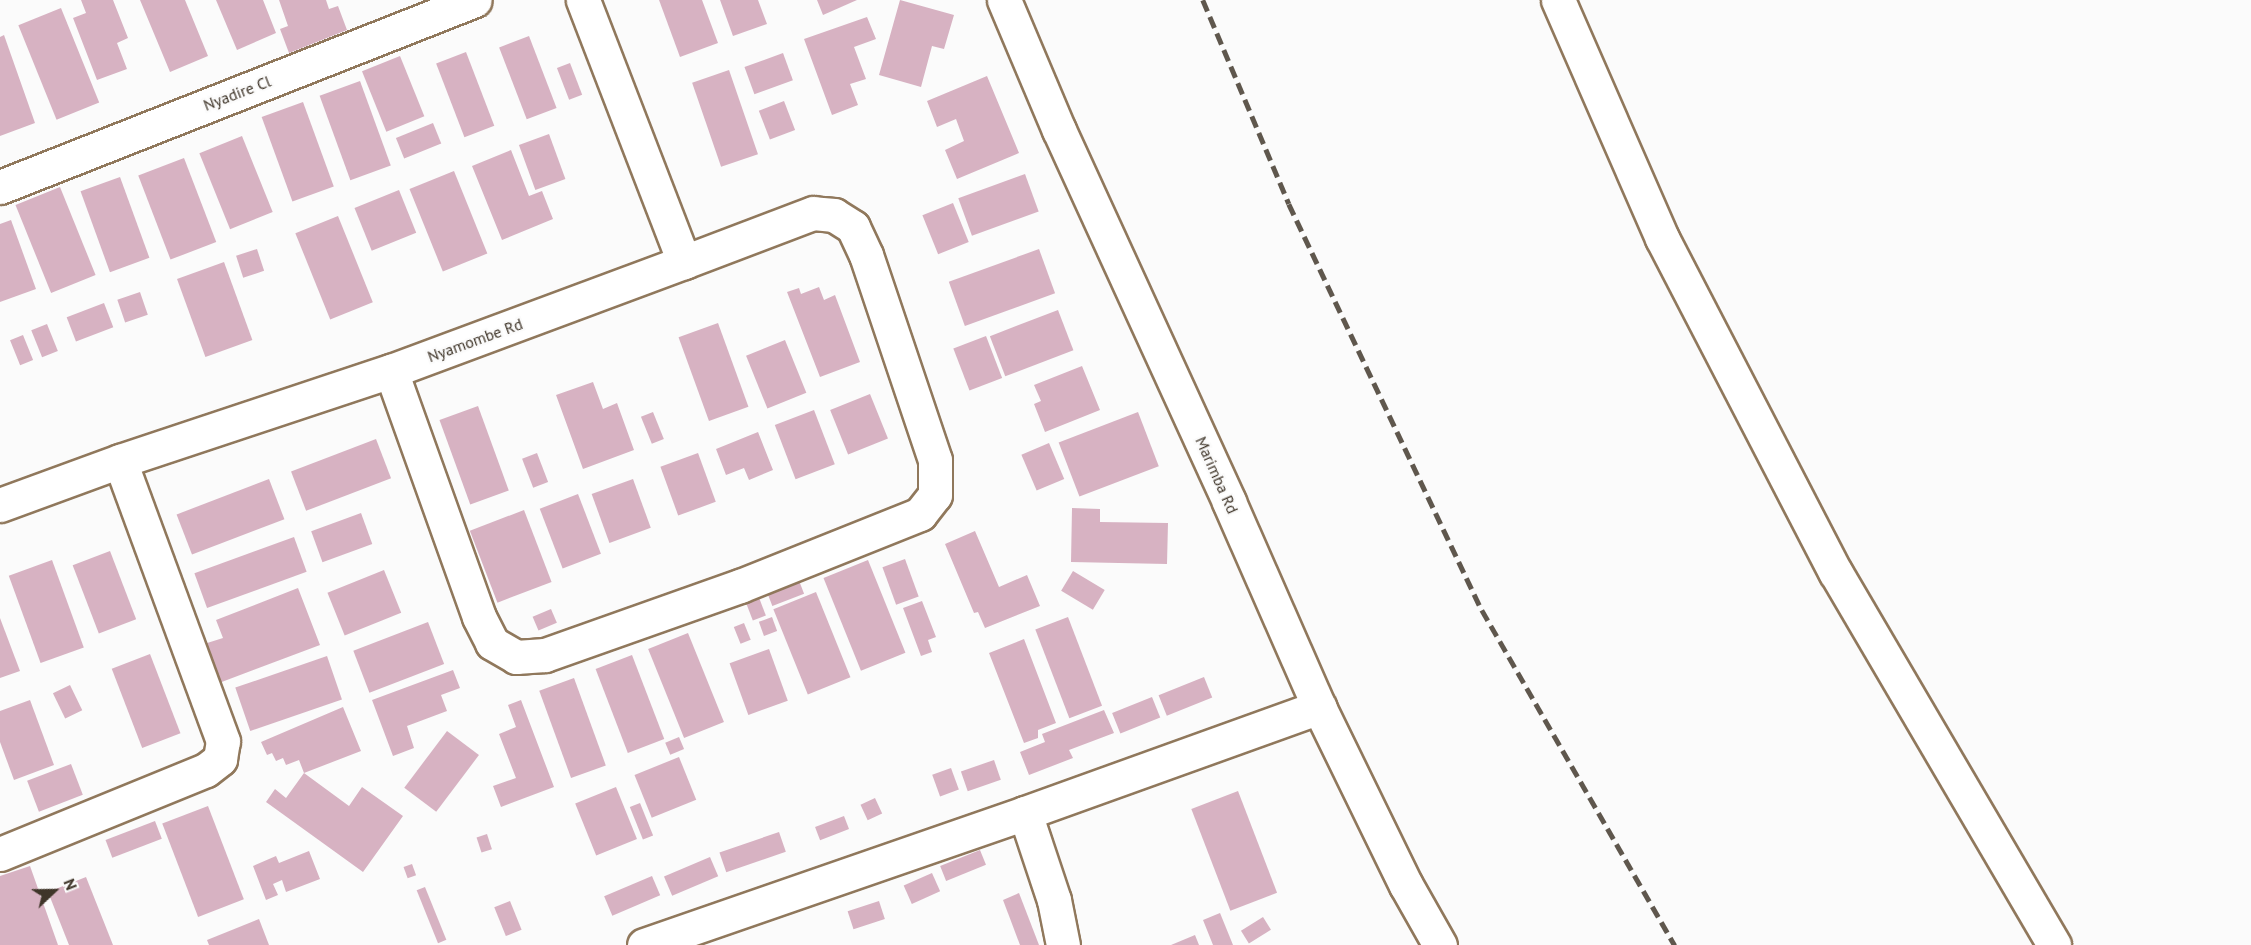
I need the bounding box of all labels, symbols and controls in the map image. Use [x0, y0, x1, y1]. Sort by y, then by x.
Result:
street label: Nyadire Cl [201, 71, 273, 115]
street label: Nyamombe Rd [425, 314, 525, 366]
street label: Marimba Rd [1191, 434, 1243, 516]
north arrow [24, 861, 84, 921]
text: N [59, 876, 82, 893]

